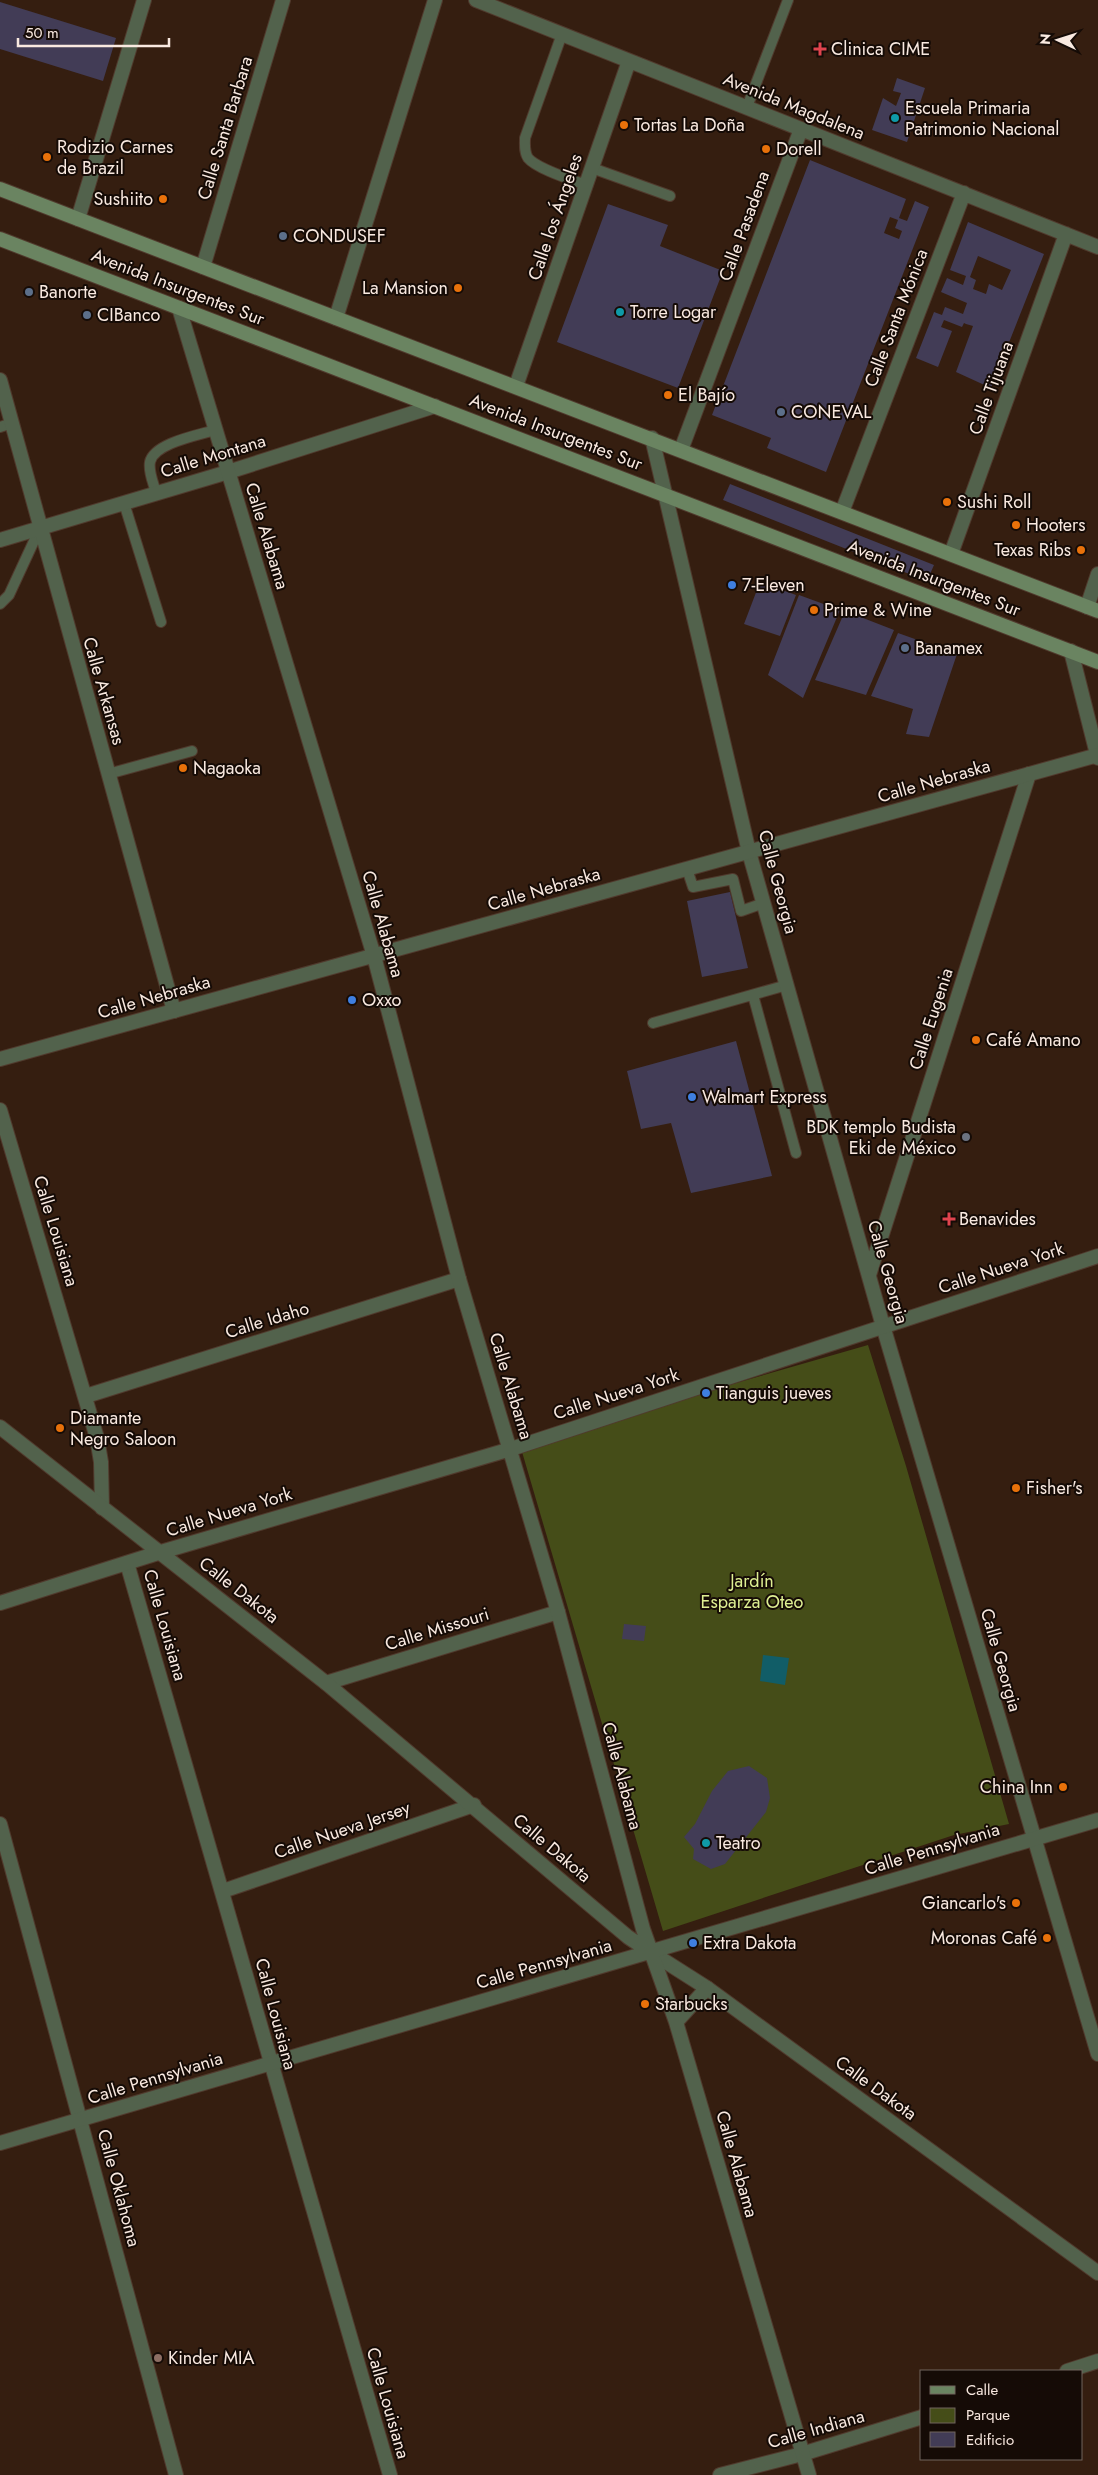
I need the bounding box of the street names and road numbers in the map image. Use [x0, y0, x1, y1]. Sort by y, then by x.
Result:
street label: Calle Santa Barbara [191, 53, 259, 203]
street label: Avenida Magdalena [719, 66, 869, 146]
street label: Calle los Ángeles [521, 150, 589, 284]
street label: Calle Pasadena [712, 167, 776, 285]
street label: Avenida Insurgentes Sur [88, 242, 269, 332]
street label: Calle Santa Mónica [858, 245, 934, 391]
street label: Calle Tijuana [962, 338, 1020, 438]
street label: Avenida Insurgentes Sur [466, 387, 647, 477]
street label: Calle Montana [157, 428, 269, 484]
street label: Calle Alabama [238, 479, 296, 593]
street label: Avenida Insurgentes Sur [844, 533, 1025, 623]
street label: Calle Arkansas [76, 634, 132, 748]
street label: Calle Nebraska [875, 753, 993, 809]
street label: Calle Georgia [752, 827, 804, 937]
street label: Calle Nebraska [485, 861, 603, 917]
street label: Calle Alabama [355, 867, 411, 981]
street label: Calle Eugenia [902, 965, 960, 1073]
street label: Calle Nebraska [95, 969, 213, 1025]
street label: Calle Louisiana [27, 1172, 85, 1290]
street label: Calle Georgia [861, 1217, 915, 1327]
street label: Calle Nueva York [935, 1235, 1067, 1301]
street label: Calle Idaho [222, 1295, 312, 1345]
street label: Calle Alabama [482, 1329, 540, 1443]
street label: Calle Nueva York [550, 1361, 682, 1427]
street label: Calle Nueva York [163, 1480, 295, 1544]
street label: Calle Dakota [193, 1550, 285, 1630]
street label: Calle Louisiana [137, 1566, 193, 1684]
street label: Calle Missouri [382, 1601, 492, 1657]
street label: Calle Georgia [974, 1605, 1028, 1715]
street label: Calle Alabama [595, 1719, 649, 1833]
street label: Calle Nueva Jersey [271, 1795, 414, 1865]
street label: Calle Dakota [507, 1807, 597, 1889]
street label: Calle Pennsylvania [861, 1816, 1003, 1882]
street label: Calle Pennsylvania [473, 1932, 615, 1996]
street label: Calle Louisiana [249, 1955, 303, 2073]
street label: Calle Pennsylvania [84, 2045, 226, 2111]
street label: Calle Dakota [830, 2049, 922, 2127]
street label: Calle Alabama [709, 2107, 765, 2221]
street label: Calle Oklahoma [91, 2126, 147, 2250]
street label: Calle Louisiana [360, 2344, 416, 2462]
street label: Calle Indiana [765, 2403, 867, 2455]

